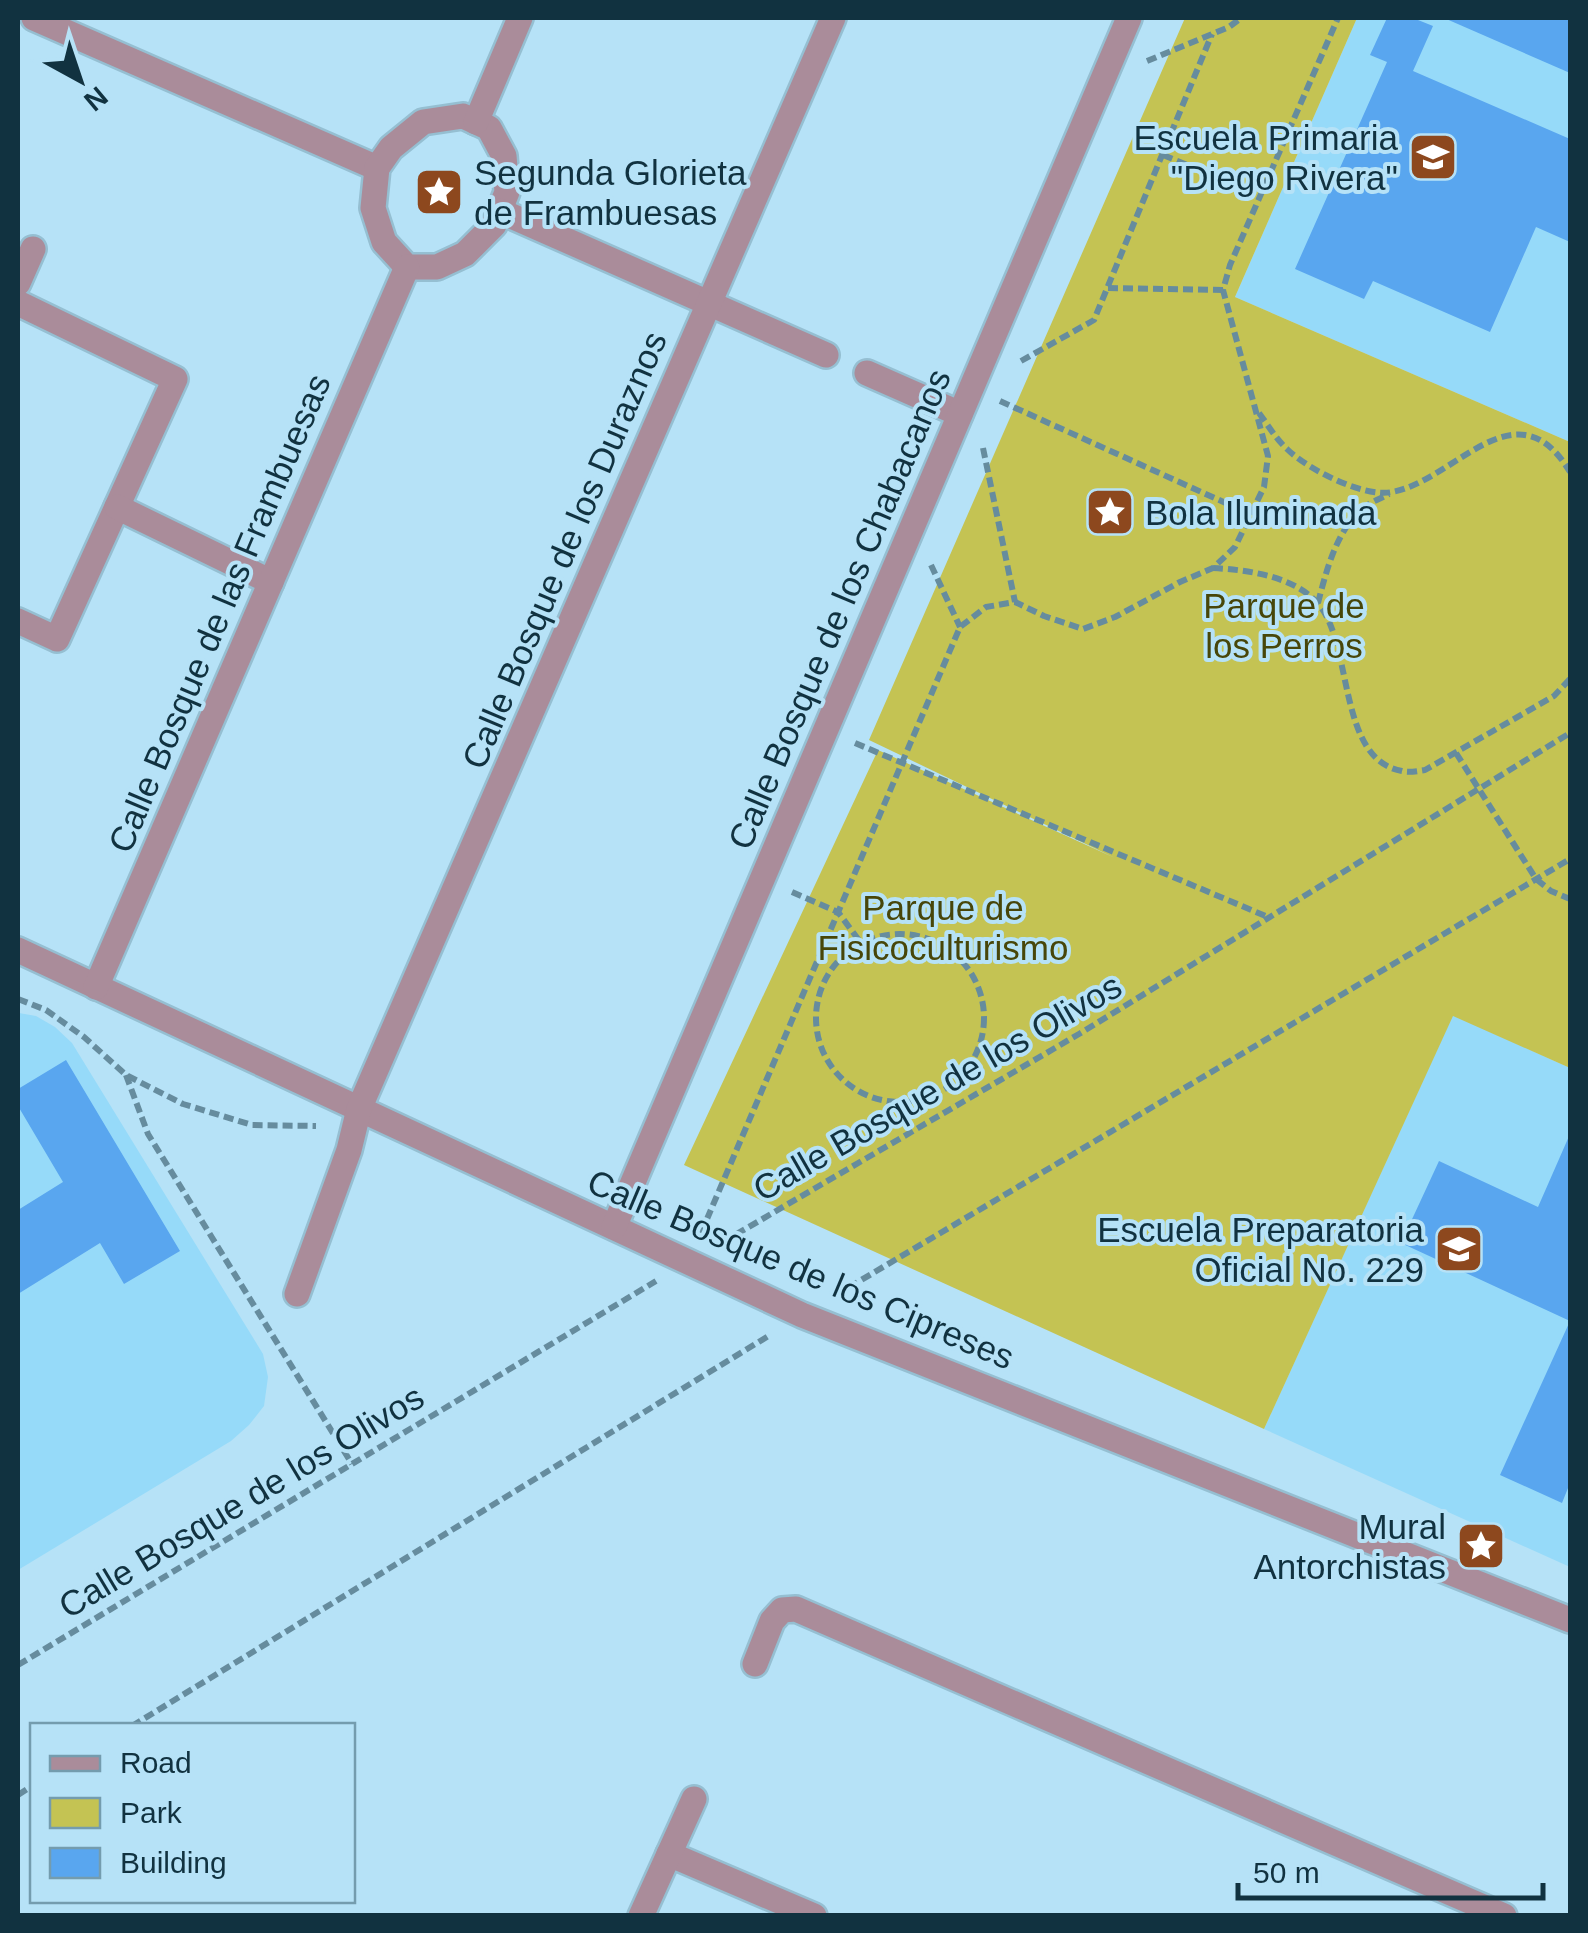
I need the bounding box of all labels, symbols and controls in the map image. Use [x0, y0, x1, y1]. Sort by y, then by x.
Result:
north arrow [30, 30, 130, 130]
text: N [78, 80, 113, 117]
place label: Escuela Primaria "Diego Rivera" [1133, 118, 1399, 197]
school or university icon: Escuela Primaria "Diego Rivera" [1407, 131, 1459, 183]
place label: Segunda Glorieta de Frambuesas [474, 153, 747, 232]
place icon: Segunda Glorieta de Frambuesas [413, 166, 465, 218]
street label: Calle Bosque de los Duraznos [454, 326, 674, 774]
street label: Calle Bosque de los Chabacanos [720, 363, 958, 855]
street label: Calle Bosque de las Frambuesas [100, 368, 338, 858]
place icon: Bola Iluminada [1084, 486, 1136, 538]
place label: Bola Iluminada [1145, 493, 1377, 532]
park label: Parque de los Perros [1203, 586, 1365, 665]
park label: Parque de Fisicoculturismo [818, 888, 1068, 967]
street label: Calle Bosque de los Olivos [746, 966, 1128, 1208]
street label: Calle Bosque de los Cipreses [582, 1161, 1020, 1377]
place label: Escuela Preparatoria Oficial No. 229 [1097, 1210, 1425, 1289]
school or university icon: Escuela Preparatoria Oficial No. 229 [1433, 1223, 1485, 1275]
street label: Calle Bosque de los Olivos [52, 1377, 430, 1625]
place label: Mural Antorchistas [1253, 1507, 1446, 1586]
place icon: Mural Antorchistas [1455, 1520, 1507, 1572]
legend [30, 1723, 355, 1903]
text: Road [120, 1746, 192, 1779]
text: Park [120, 1796, 183, 1829]
scale bar [1238, 1838, 1543, 1900]
text: Building [120, 1846, 227, 1879]
text: 50 m [1253, 1856, 1320, 1889]

